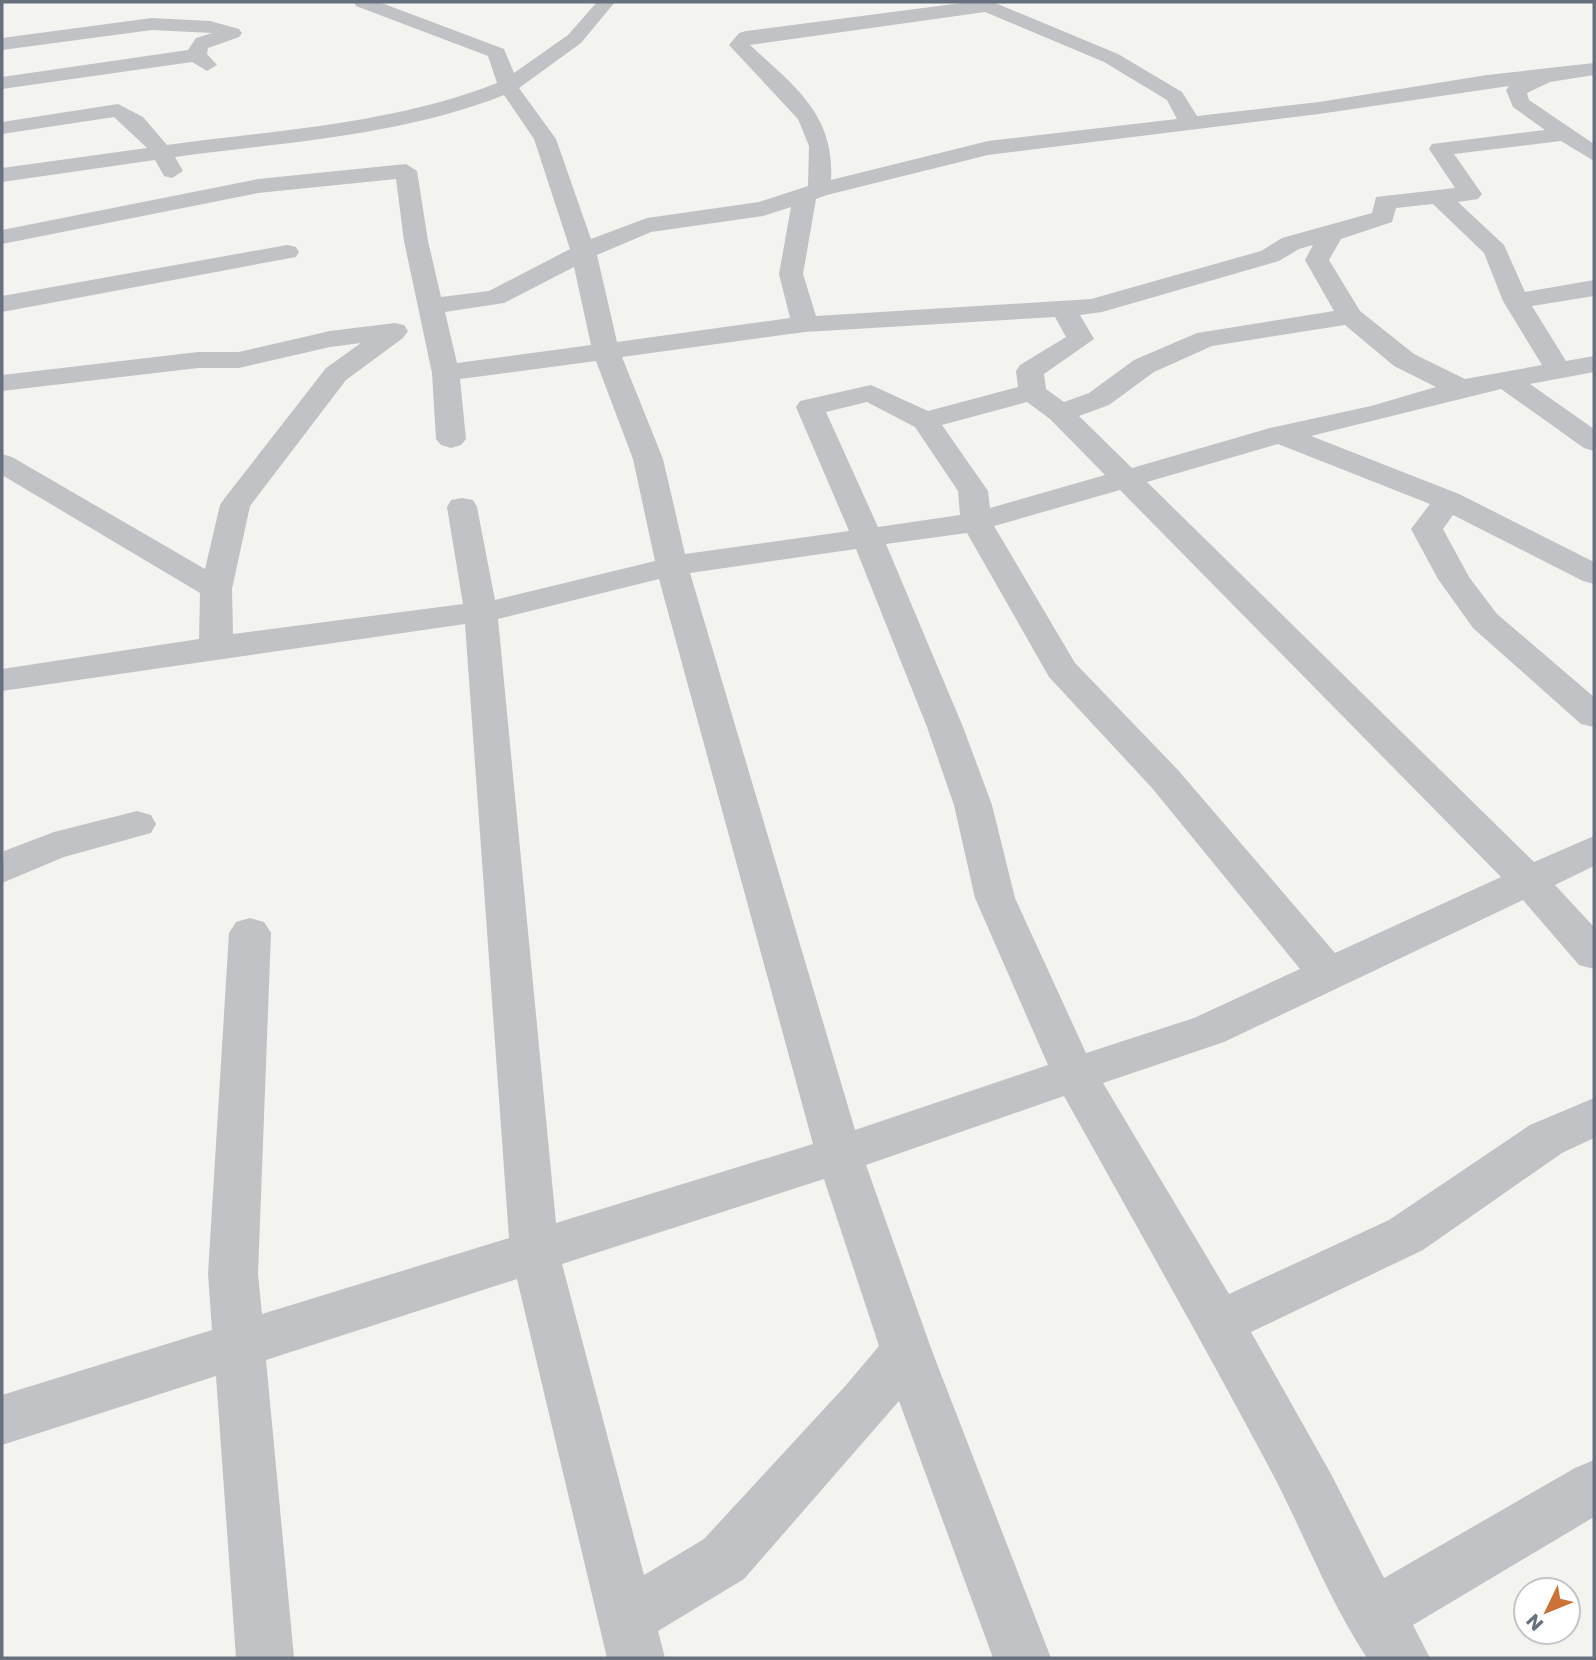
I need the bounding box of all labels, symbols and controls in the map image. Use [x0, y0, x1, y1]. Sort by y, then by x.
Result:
north arrow [1512, 1576, 1582, 1646]
text: N [1520, 1608, 1550, 1637]

